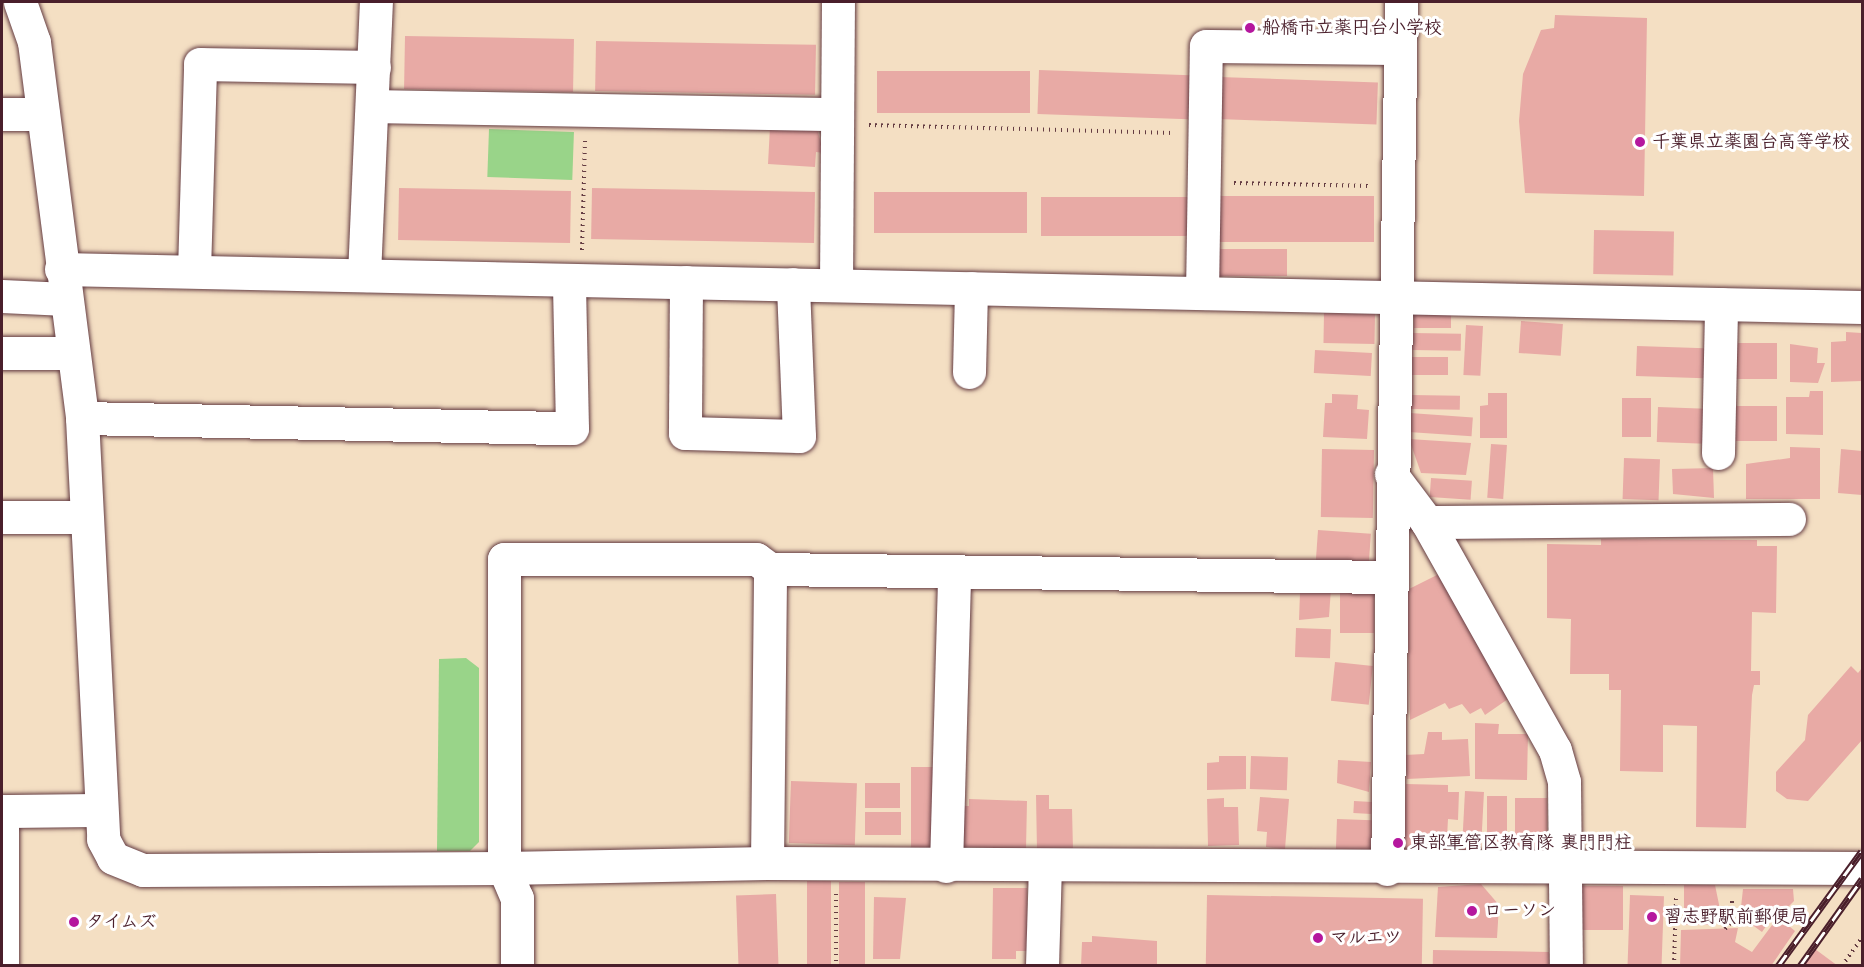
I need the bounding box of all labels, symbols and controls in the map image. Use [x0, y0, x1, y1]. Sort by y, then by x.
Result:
place label: 船橋市立薬円台小学校 [1262, 17, 1442, 39]
marker: 船橋市立薬円台小学校 [1243, 21, 1257, 35]
place label: 千葉県立薬園台高等学校 [1652, 131, 1850, 153]
marker: 千葉県立薬園台高等学校 [1633, 135, 1647, 149]
place label: 東部軍管区教育隊 裏門門柱 [1410, 832, 1632, 854]
marker: 東部軍管区教育隊 裏門門柱 [1391, 836, 1405, 850]
place label: ローソン [1484, 900, 1556, 922]
marker: ローソン [1465, 904, 1479, 918]
place label: 習志野駅前郵便局 [1664, 906, 1808, 928]
marker: 習志野駅前郵便局 [1645, 910, 1659, 924]
place label: タイムズ [86, 911, 158, 933]
marker: タイムズ [67, 915, 81, 929]
place label: マルエツ [1330, 927, 1402, 949]
marker: マルエツ [1311, 931, 1325, 945]

